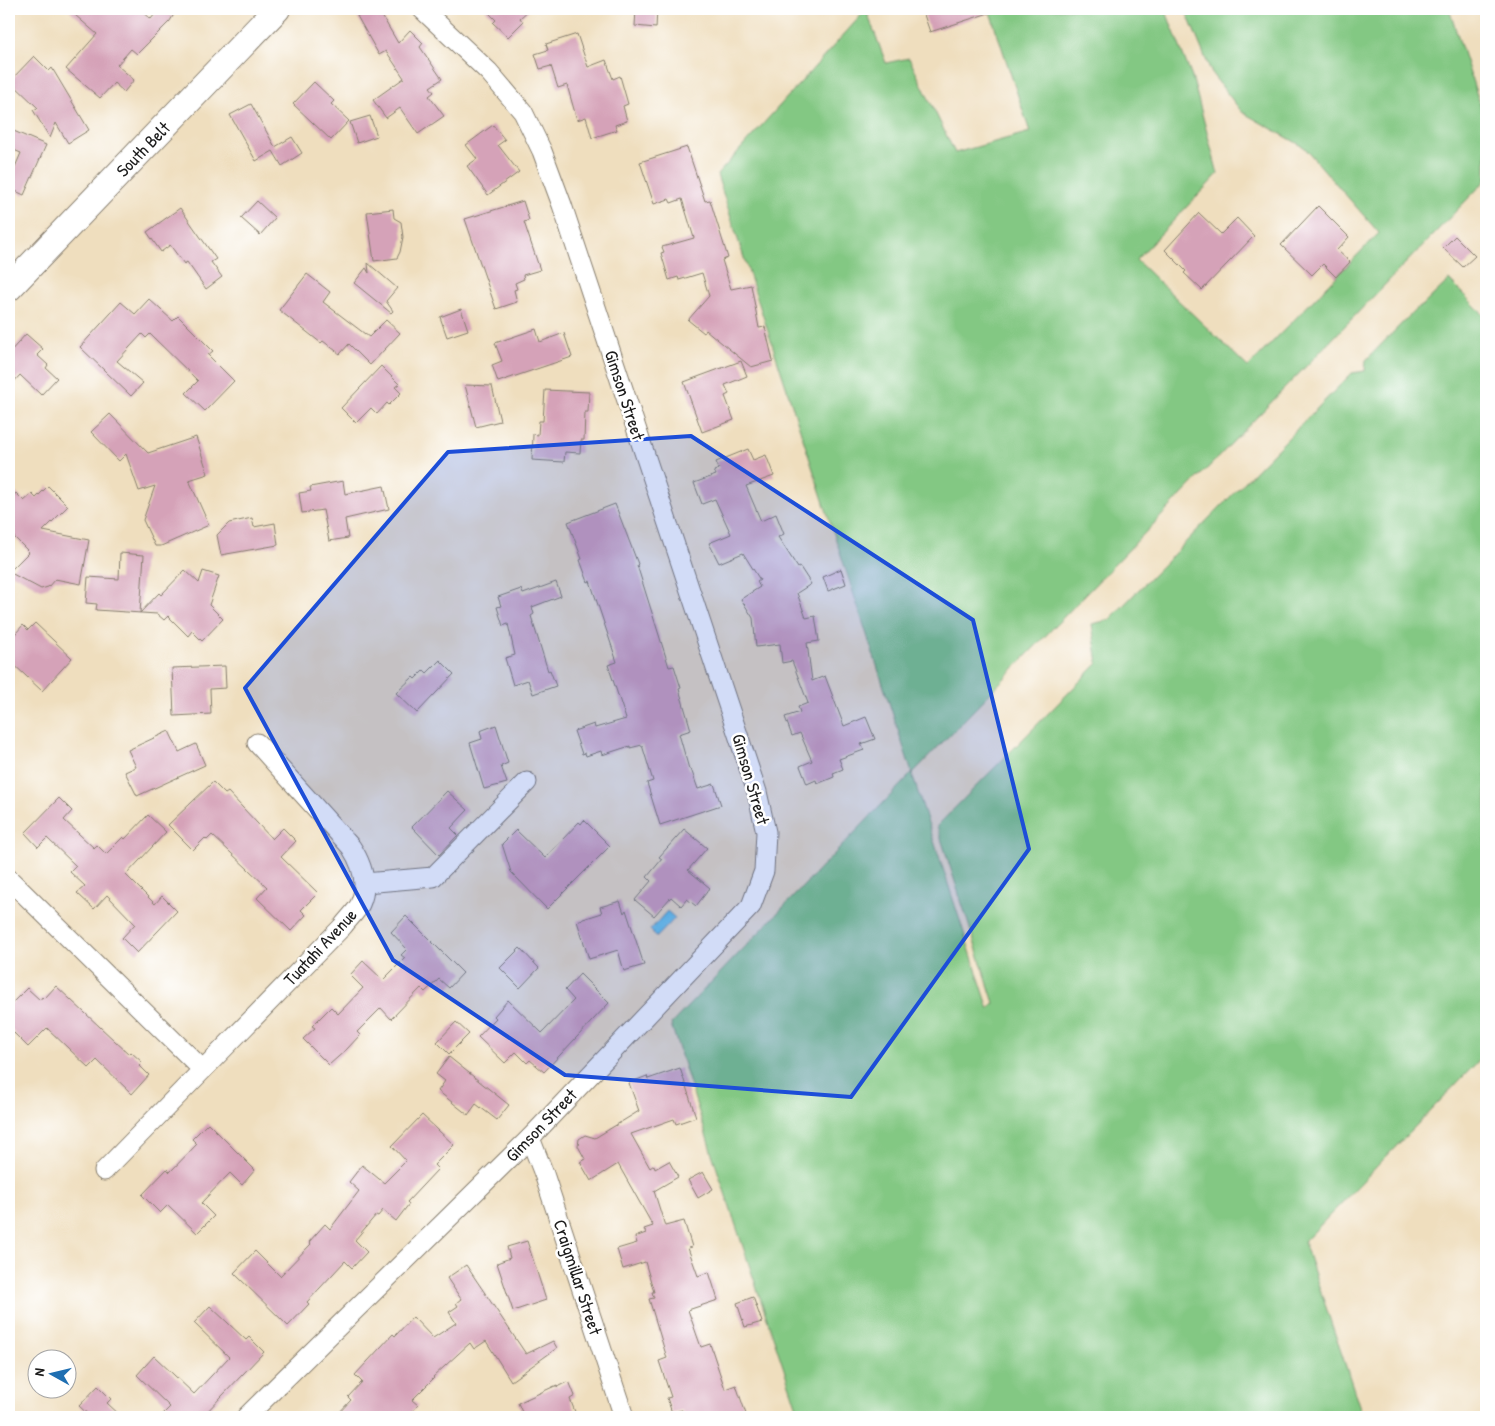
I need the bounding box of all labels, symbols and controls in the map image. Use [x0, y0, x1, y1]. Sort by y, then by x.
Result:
street label: South Belt [110, 115, 176, 182]
street label: Gimson Street [599, 347, 652, 444]
street label: Gimson Street [726, 731, 776, 828]
street label: Tuatahi Avenue [278, 903, 362, 991]
street label: Gimson Street [500, 1082, 583, 1167]
street label: Craigmillar Street [548, 1216, 609, 1339]
north arrow [28, 1348, 78, 1398]
text: N [29, 1367, 49, 1377]

